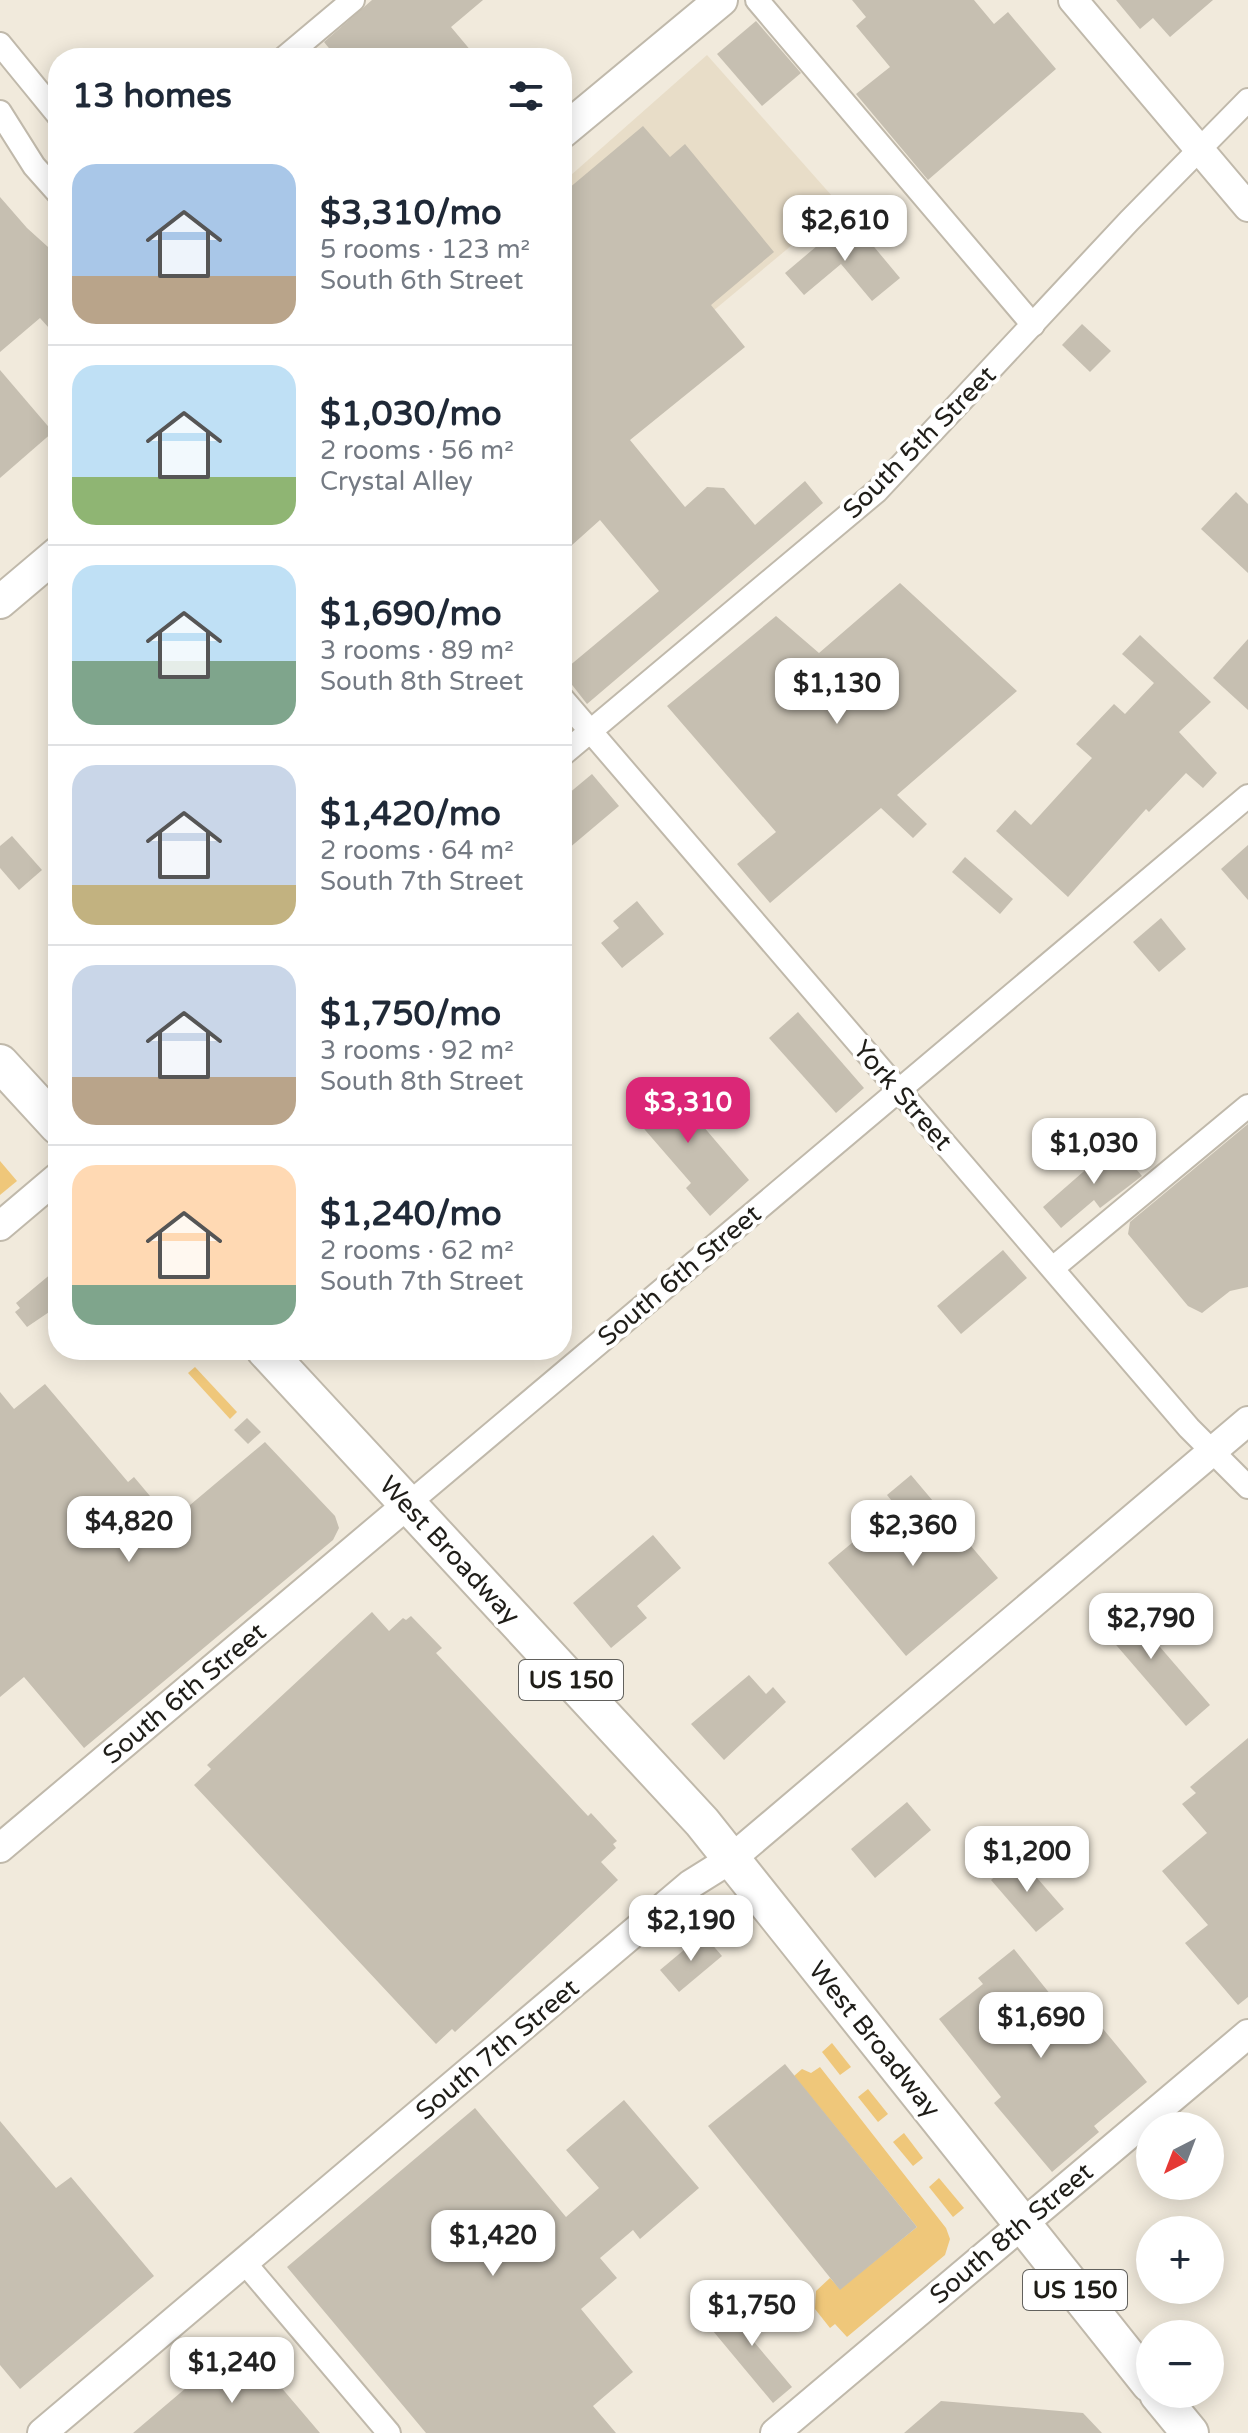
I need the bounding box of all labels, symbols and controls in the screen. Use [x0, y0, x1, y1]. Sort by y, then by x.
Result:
icon: filters [504, 74, 548, 118]
text: 13 homes [72, 76, 232, 117]
text: $3,310/mo [320, 193, 502, 234]
pin: $2,610 [780, 195, 910, 263]
icon: home [136, 196, 232, 292]
text: $2,610 [801, 205, 889, 236]
text: 5 rooms · 123 m² [320, 234, 530, 265]
text: South 6th Street [320, 265, 523, 296]
street label: South 5th Street [836, 359, 1002, 525]
text: $1,030/mo [320, 394, 502, 435]
icon: home [136, 397, 232, 493]
text: 2 rooms · 56 m² [320, 435, 514, 466]
text: Crystal Alley [320, 466, 473, 497]
text: $1,690/mo [320, 594, 502, 635]
icon: home [136, 597, 232, 693]
text: 3 rooms · 89 m² [320, 635, 514, 666]
pin: $1,130 [772, 658, 902, 726]
text: South 8th Street [320, 666, 523, 697]
text: $1,130 [793, 668, 881, 699]
text: $1,420/mo [320, 794, 501, 835]
icon: home [136, 797, 232, 893]
text: 2 rooms · 64 m² [320, 835, 514, 866]
text: South 7th Street [320, 866, 523, 897]
text: $1,750/mo [320, 994, 501, 1035]
icon: home [136, 997, 232, 1093]
street label: York Street [846, 1034, 959, 1157]
text: 3 rooms · 92 m² [320, 1035, 514, 1066]
text: South 8th Street [320, 1066, 523, 1097]
pin: $3,310 [623, 1077, 753, 1145]
text: $3,310 [644, 1087, 732, 1118]
pin: $1,030 [1029, 1118, 1159, 1186]
text: $1,030 [1050, 1128, 1138, 1159]
text: $1,240/mo [320, 1194, 502, 1235]
icon: home [136, 1197, 232, 1293]
street label: South 6th Street [591, 1198, 767, 1353]
text: 2 rooms · 62 m² [320, 1235, 514, 1266]
text: South 7th Street [320, 1266, 523, 1297]
street label: West Broadway [373, 1470, 526, 1631]
pin: $4,820 [64, 1496, 194, 1564]
pin: $2,360 [848, 1500, 978, 1568]
text: $4,820 [85, 1506, 173, 1537]
text: $2,360 [869, 1510, 957, 1541]
pin: $2,790 [1086, 1593, 1216, 1661]
text: $2,790 [1107, 1603, 1195, 1634]
street label: South 6th Street [96, 1616, 272, 1771]
road number: US 150 [519, 1660, 623, 1700]
pin: $1,200 [962, 1826, 1092, 1894]
text: $1,200 [983, 1836, 1071, 1867]
pin: $2,190 [626, 1895, 756, 1963]
text: $2,190 [647, 1905, 735, 1936]
street label: West Broadway [802, 1955, 947, 2124]
street label: South 7th Street [409, 1972, 585, 2127]
pin: $1,690 [976, 1992, 1106, 2060]
text: $1,690 [997, 2002, 1085, 2033]
north arrow [1136, 2112, 1224, 2200]
map controls [1136, 2112, 1224, 2408]
street label: South 8th Street [923, 2156, 1099, 2311]
pin: $1,420 [428, 2210, 558, 2278]
button: + [1136, 2216, 1224, 2304]
text: $1,420 [449, 2220, 537, 2251]
road number: US 150 [1023, 2270, 1127, 2310]
pin: $1,750 [687, 2280, 817, 2348]
text: $1,750 [708, 2290, 796, 2321]
button: − [1136, 2320, 1224, 2408]
pin: $1,240 [167, 2337, 297, 2405]
text: $1,240 [188, 2347, 276, 2378]

